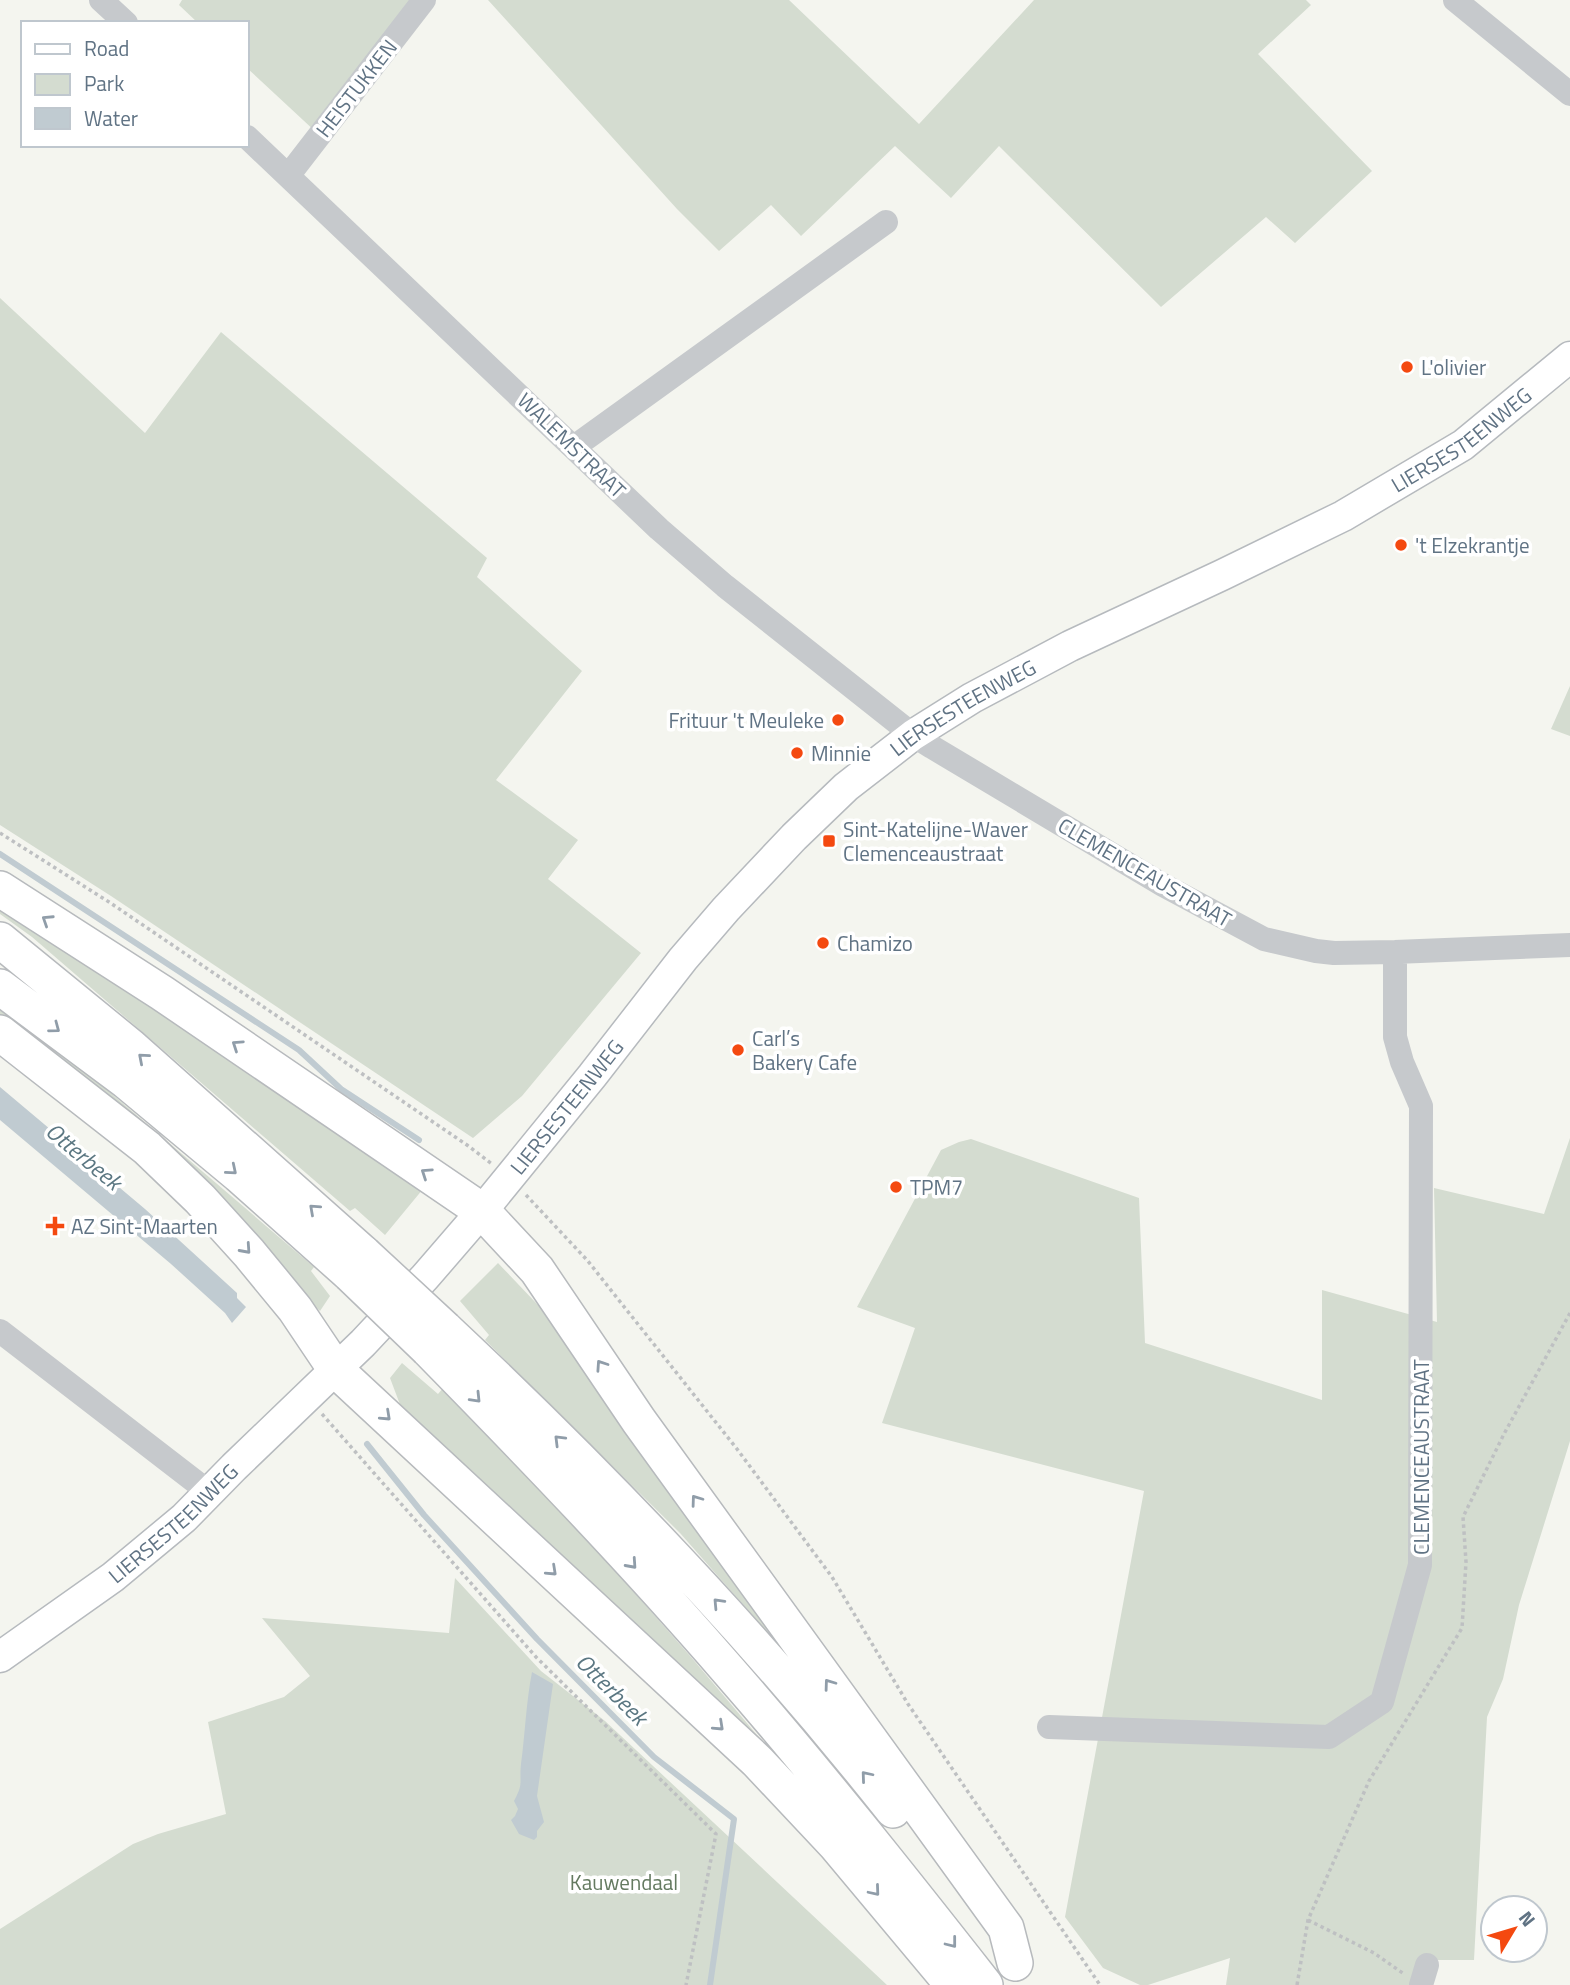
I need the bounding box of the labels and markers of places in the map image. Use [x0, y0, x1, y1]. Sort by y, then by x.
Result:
place label: L'olivier [1421, 351, 1486, 383]
marker: L'olivier [1399, 359, 1415, 375]
place label: 't Elzekrantje [1415, 529, 1530, 561]
marker: 't Elzekrantje [1393, 537, 1409, 553]
place label: Frituur 't Meuleke [668, 704, 824, 736]
marker: Frituur 't Meuleke [830, 712, 846, 728]
place label: Minnie [811, 737, 871, 769]
marker: Minnie [789, 745, 805, 761]
place label: Sint-Katelijne-Waver Clemenceaustraat [843, 813, 1028, 869]
marker: Sint-Katelijne-Waver Clemenceaustraat [821, 833, 837, 849]
place label: Chamizo [837, 927, 913, 959]
marker: Chamizo [815, 935, 831, 951]
place label: Carl’s Bakery Cafe [752, 1022, 857, 1078]
marker: Carl’s Bakery Cafe [730, 1042, 746, 1058]
place label: TPM7 [910, 1171, 963, 1203]
marker: TPM7 [888, 1179, 904, 1195]
place label: AZ Sint-Maarten [71, 1210, 218, 1242]
marker: AZ Sint-Maarten [45, 1216, 65, 1236]

